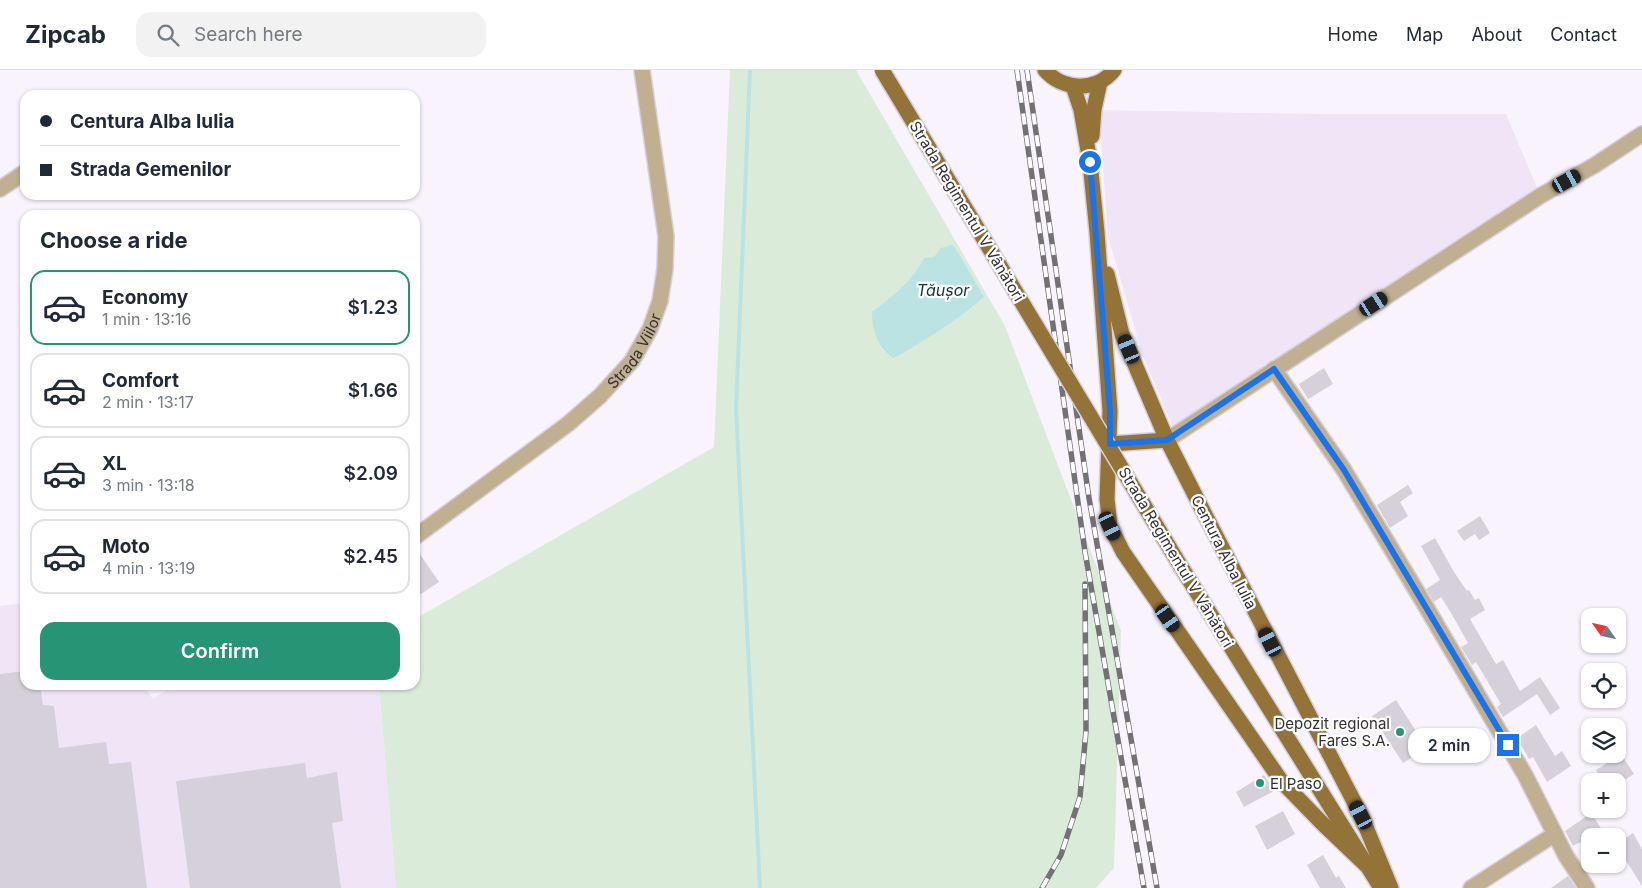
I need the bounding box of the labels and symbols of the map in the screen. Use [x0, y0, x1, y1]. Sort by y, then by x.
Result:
street label: Strada Regimentul V Vânători [906, 117, 1028, 305]
route start [1079, 151, 1101, 173]
car [1550, 167, 1583, 195]
water label: Tăușor [917, 280, 970, 300]
car [1357, 290, 1390, 318]
street label: Strada Viilor [602, 310, 665, 392]
car [1116, 332, 1141, 366]
street label: Strada Regimentul V Vânători [1115, 463, 1237, 651]
street label: Centura Alba Iulia [1187, 492, 1261, 612]
car [1096, 509, 1123, 543]
car [1153, 601, 1182, 635]
north arrow [1581, 608, 1626, 652]
car [1256, 625, 1283, 659]
place label: Depozit regional Fares S.A. [1275, 714, 1390, 750]
marker: Depozit regional Fares S.A. [1394, 726, 1406, 738]
callout: 2 min [1408, 728, 1490, 762]
route end [1497, 734, 1519, 756]
place label: El Paso [1270, 774, 1322, 793]
marker: El Paso [1254, 777, 1266, 789]
car [1347, 798, 1374, 832]

